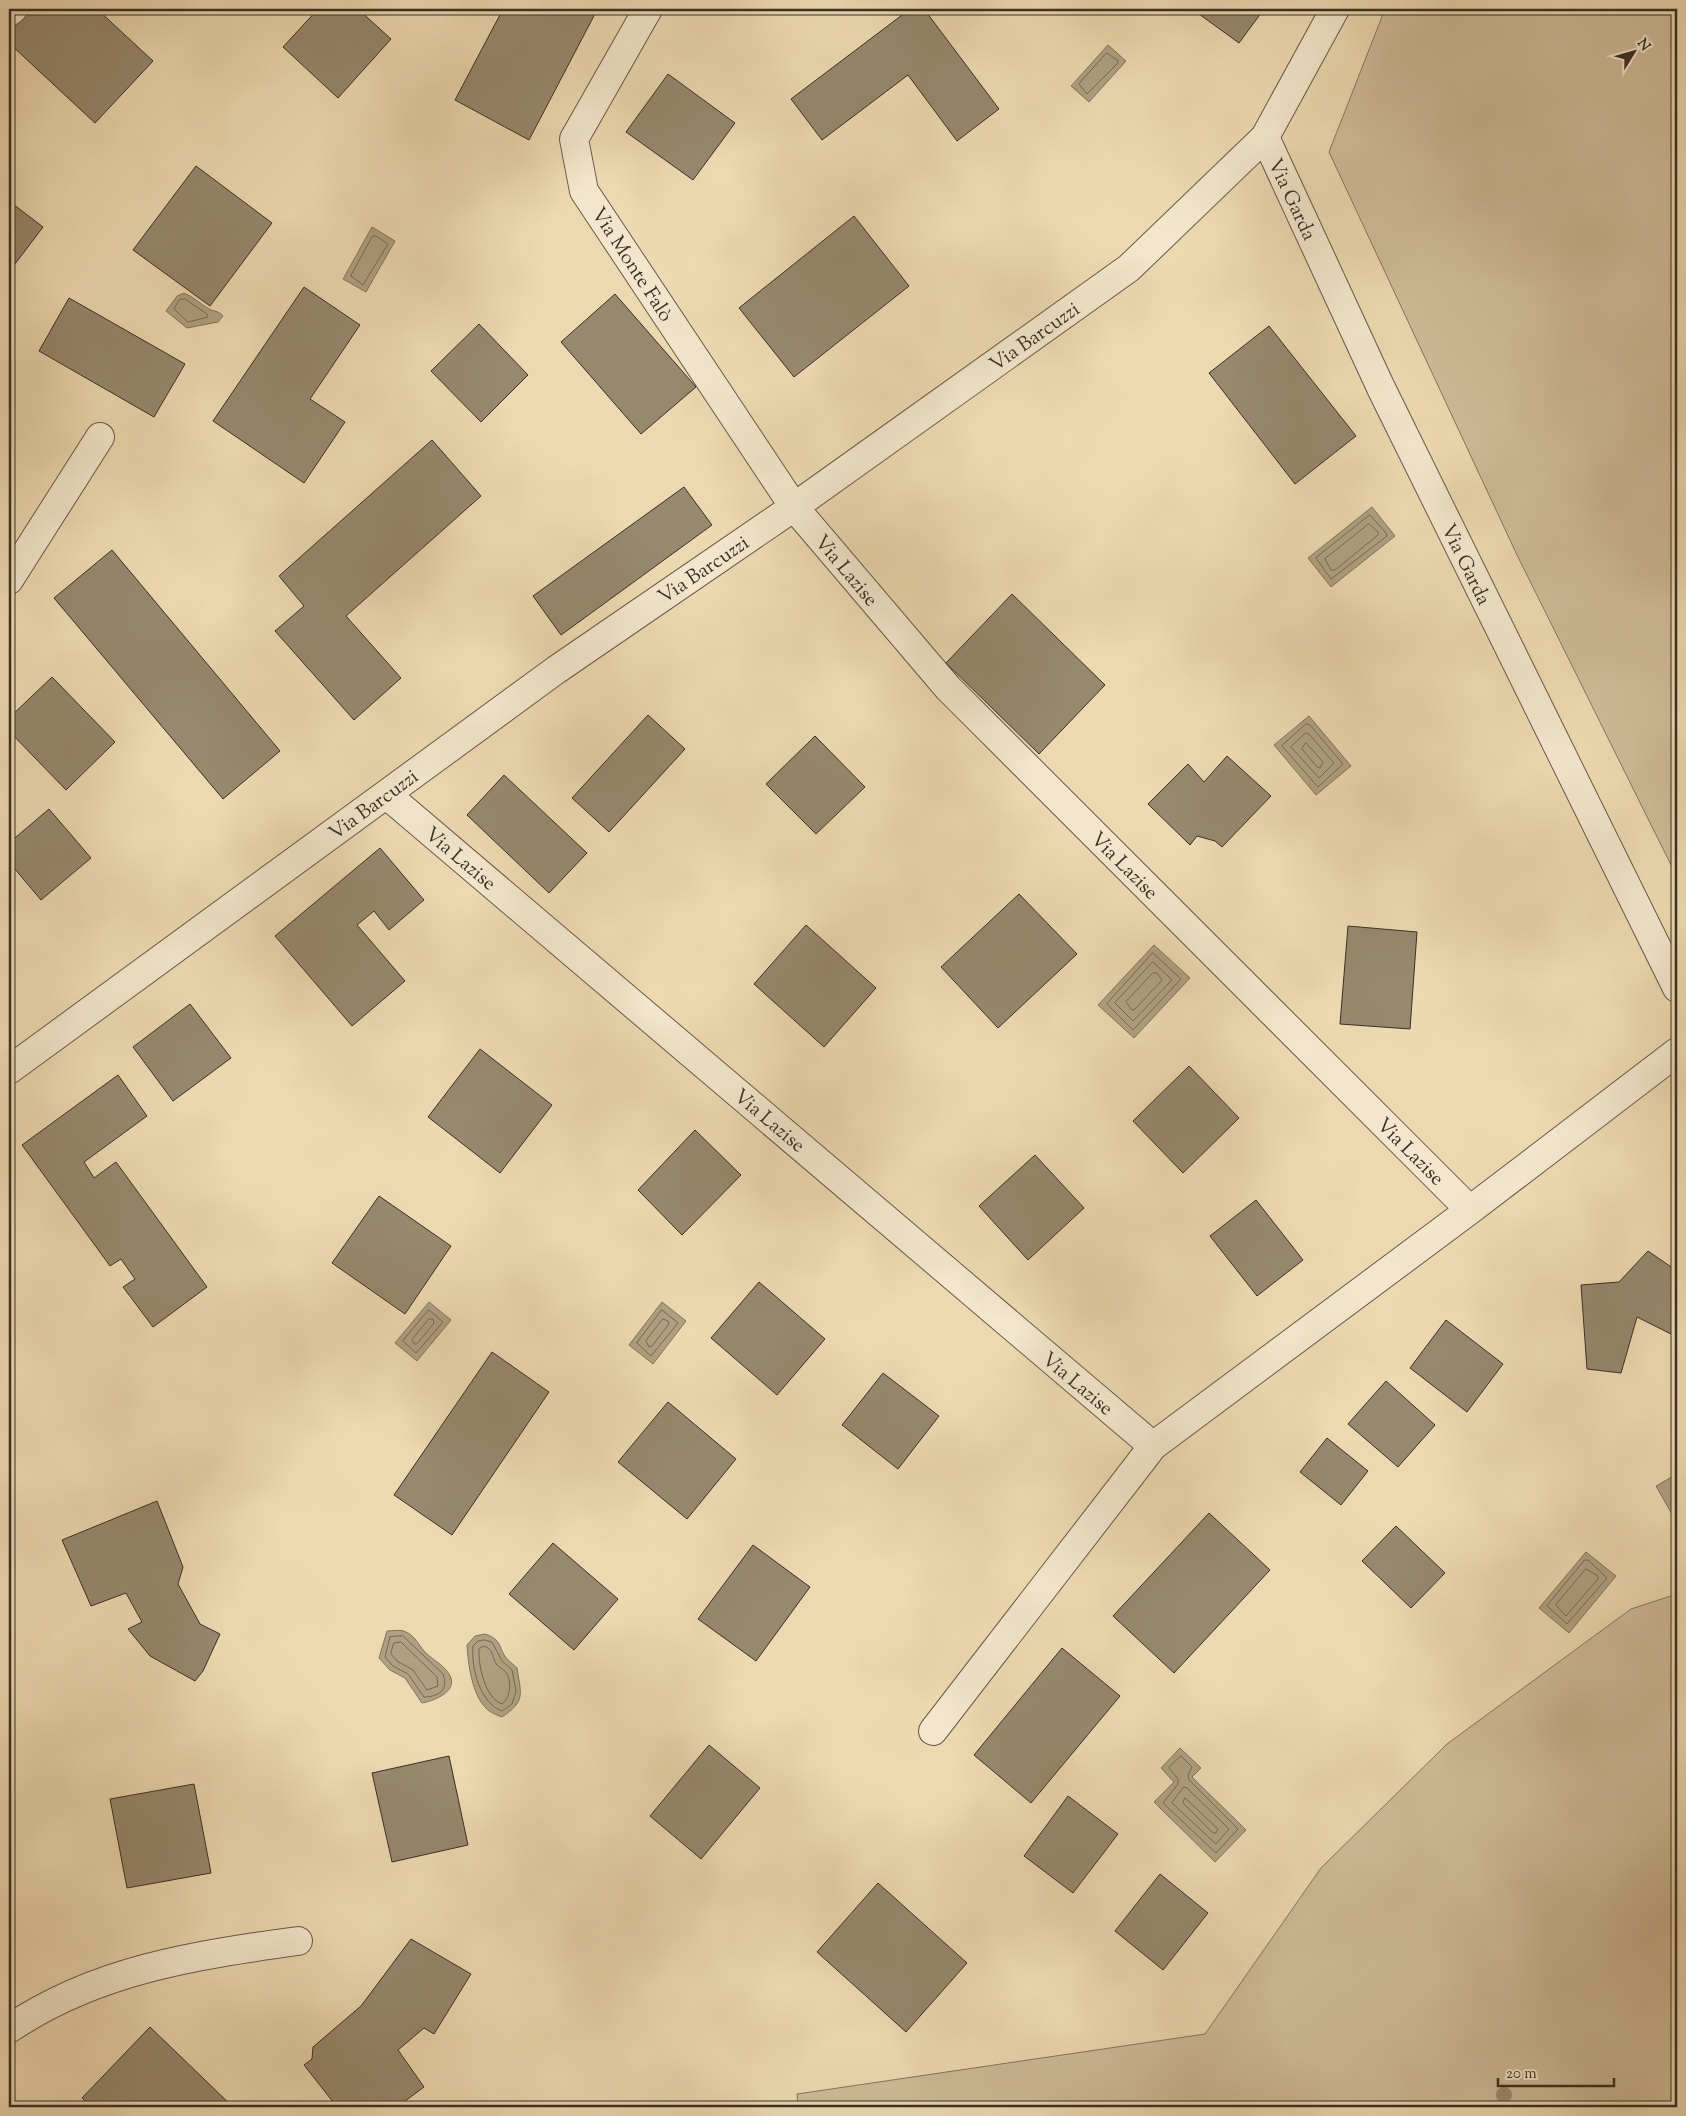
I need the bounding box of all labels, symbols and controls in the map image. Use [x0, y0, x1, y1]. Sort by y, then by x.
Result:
north arrow [1608, 28, 1658, 78]
text: N [1631, 35, 1654, 56]
street label: Via Garda [1259, 154, 1322, 246]
street label: Via Monte Falò [583, 202, 679, 328]
street label: Via Barcuzzi [984, 296, 1087, 380]
street label: Via Garda [1433, 519, 1497, 611]
street label: Via Lazise [806, 529, 884, 614]
street label: Via Barcuzzi [653, 530, 756, 612]
street label: Via Barcuzzi [324, 763, 426, 848]
street label: Via Lazise [417, 821, 502, 899]
street label: Via Lazise [1083, 826, 1164, 907]
street label: Via Lazise [726, 1083, 811, 1161]
street label: Via Lazise [1369, 1112, 1450, 1193]
street label: Via Lazise [1034, 1346, 1119, 1424]
scale bar [1498, 2056, 1615, 2088]
text: 20 m [1506, 2064, 1537, 2085]

